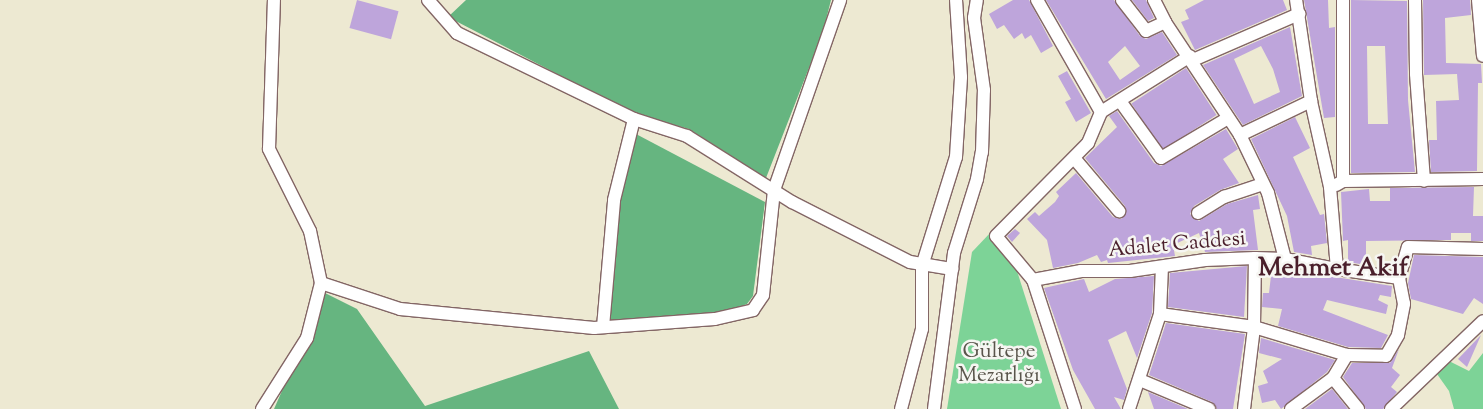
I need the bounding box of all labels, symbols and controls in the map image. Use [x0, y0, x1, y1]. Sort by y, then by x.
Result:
street label: Adalet Caddesi [1107, 226, 1247, 264]
district label: Mehmet Akif [1258, 253, 1408, 285]
park label: Gültepe Mezarlığı [958, 339, 1040, 389]

